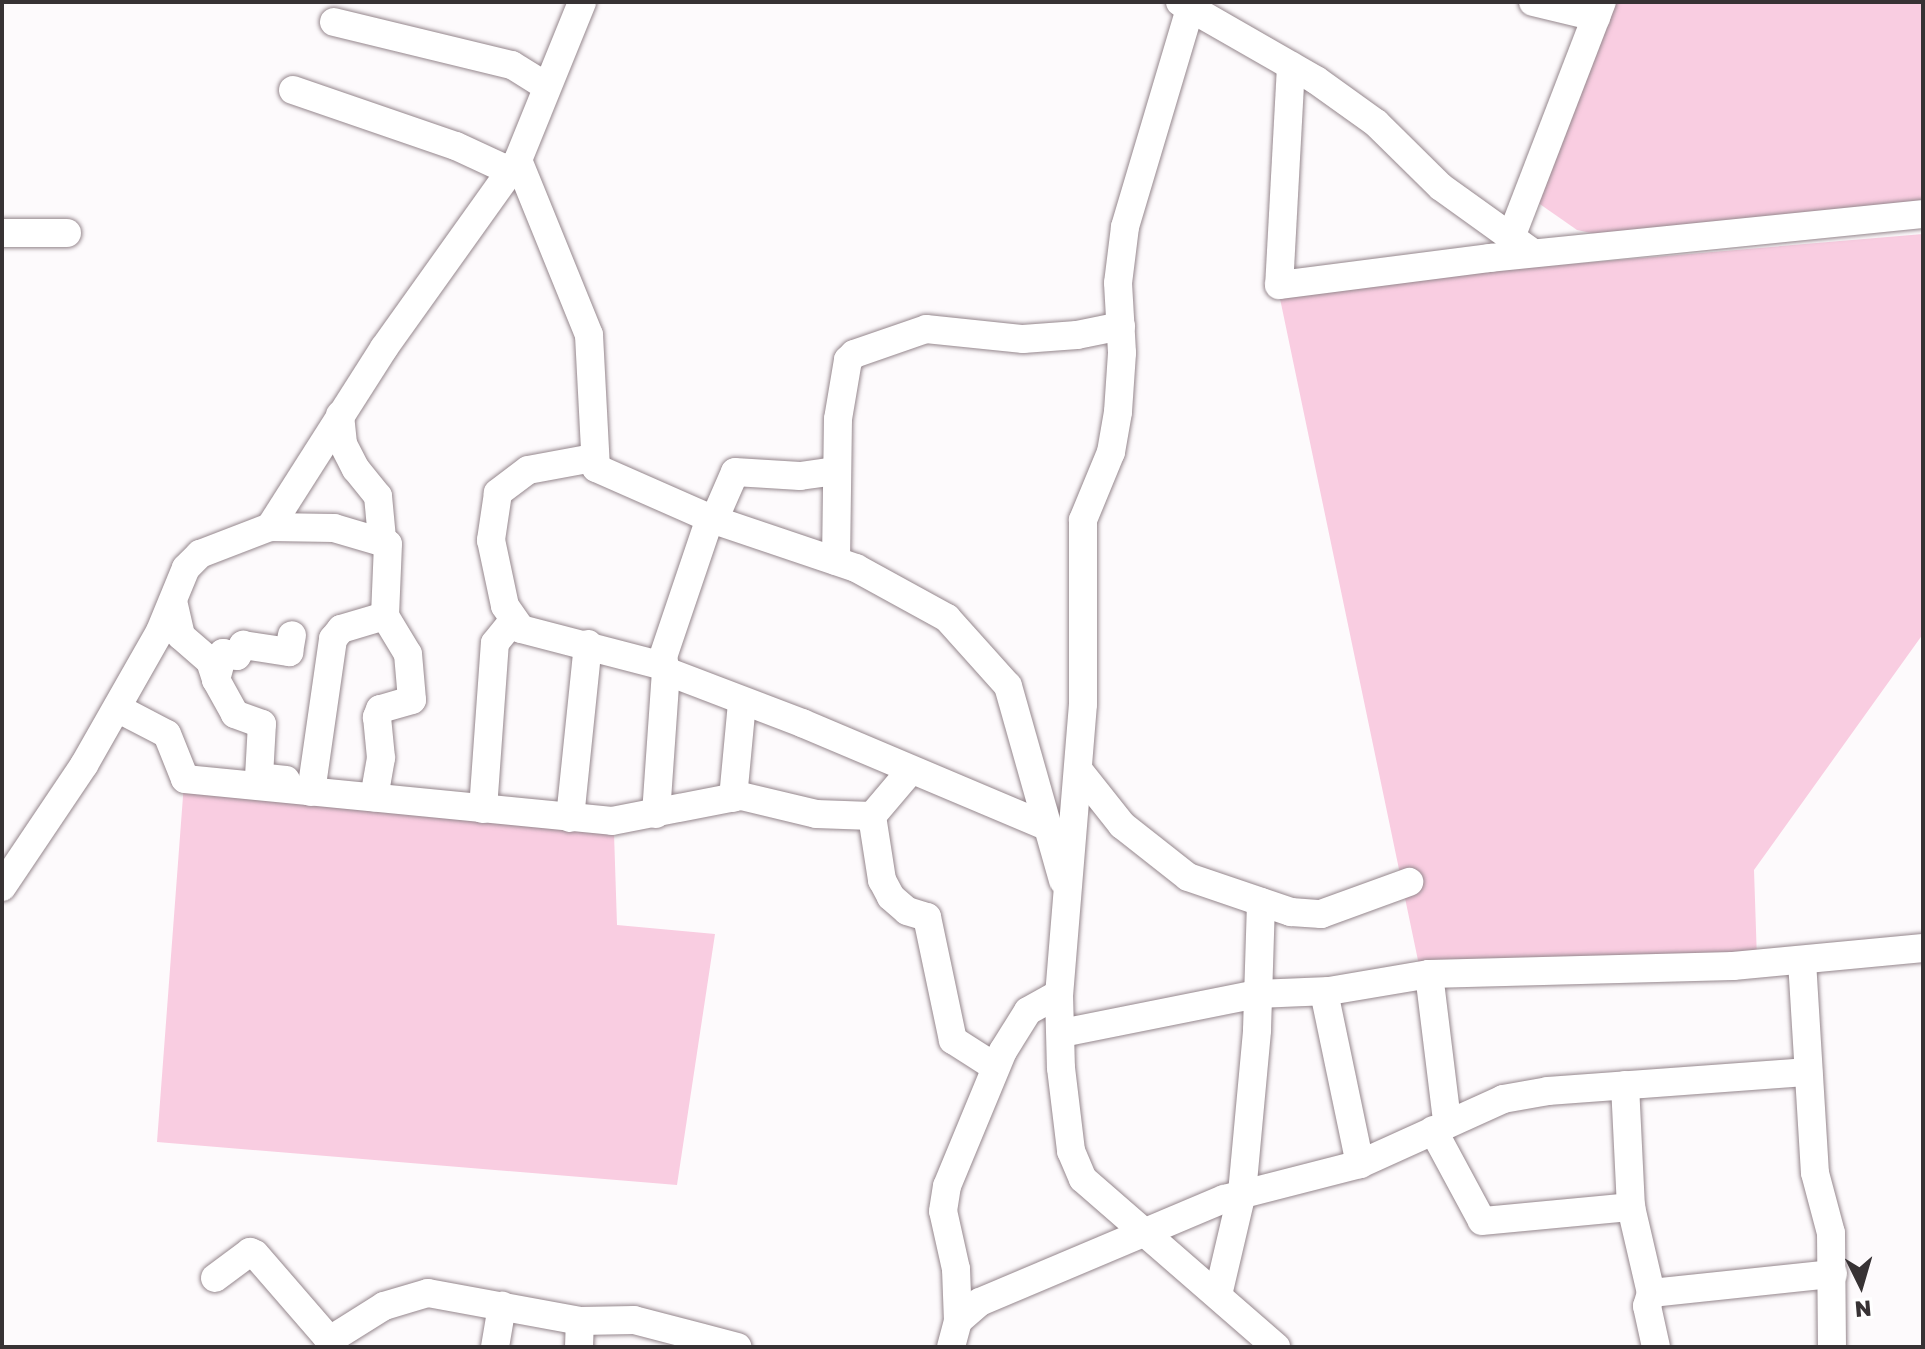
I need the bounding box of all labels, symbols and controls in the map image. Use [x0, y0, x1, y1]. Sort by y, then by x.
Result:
north arrow [1821, 1245, 1901, 1325]
text: N [1854, 1295, 1873, 1324]

